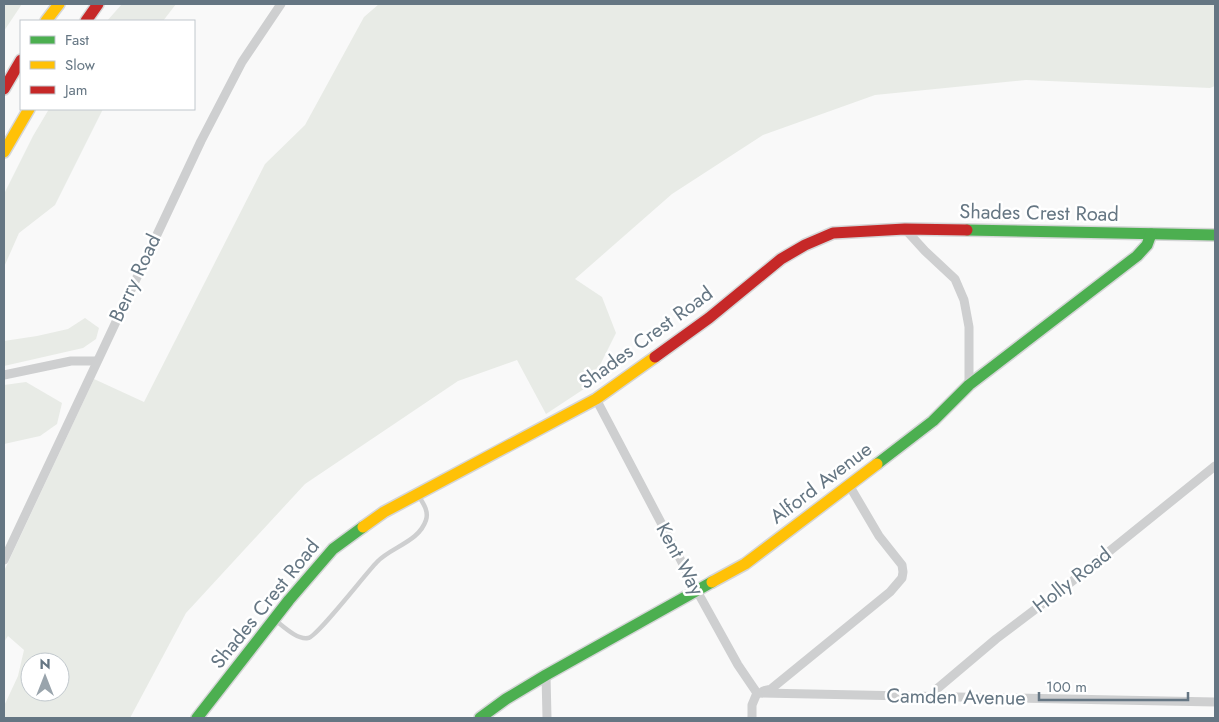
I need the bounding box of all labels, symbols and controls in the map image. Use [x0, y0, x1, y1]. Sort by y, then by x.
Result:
legend [20, 20, 195, 110]
text: Fast [65, 29, 89, 51]
text: Slow [65, 54, 96, 76]
text: Jam [63, 79, 88, 101]
street label: Shades Crest Road [959, 197, 1119, 229]
street label: Berry Road [102, 229, 168, 327]
street label: Shades Crest Road [573, 279, 719, 397]
street label: Alford Avenue [764, 435, 878, 531]
street label: Kent Way [649, 518, 711, 601]
street label: Shades Crest Road [204, 533, 326, 675]
street label: Holly Road [1027, 540, 1117, 620]
north arrow [20, 652, 70, 702]
text: N [39, 654, 51, 674]
scale bar [1039, 670, 1188, 702]
text: 100 m [1046, 676, 1087, 698]
street label: Camden Avenue [886, 681, 1026, 713]

